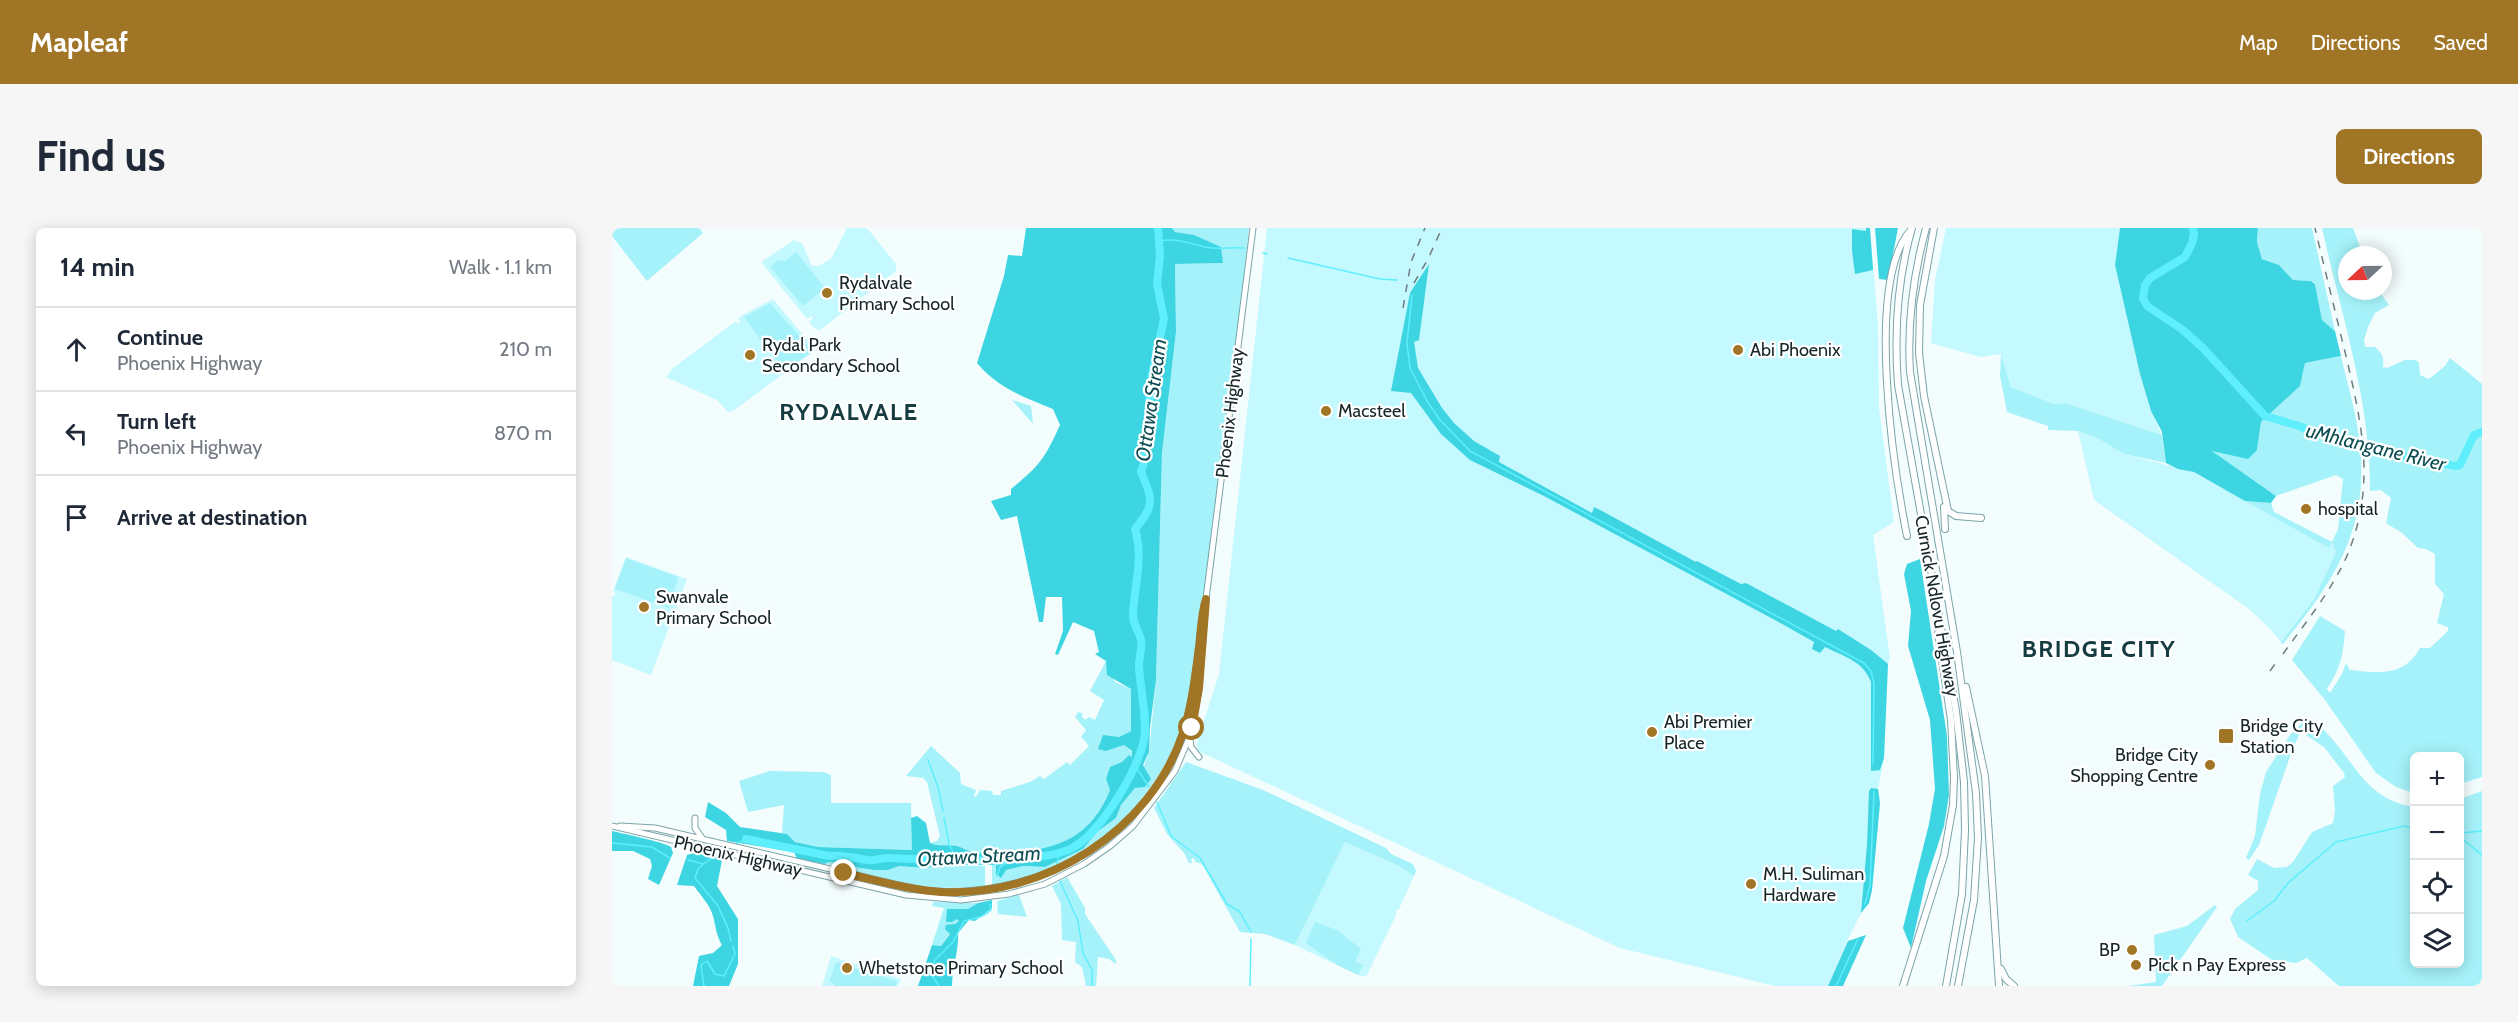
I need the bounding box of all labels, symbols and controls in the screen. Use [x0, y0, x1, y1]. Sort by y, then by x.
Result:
text: Mapleaf [30, 25, 128, 59]
text: Map [2239, 30, 2278, 55]
text: Directions [2311, 30, 2400, 55]
text: Saved [2433, 30, 2488, 55]
button: Directions [2336, 129, 2482, 184]
text: Find us [36, 130, 165, 182]
north arrow [2338, 246, 2392, 300]
text: 14 min [60, 251, 135, 283]
text: Walk · 1.1 km [449, 255, 552, 279]
place label: Rydalvale Primary School [839, 272, 955, 315]
marker: Rydalvale Primary School [820, 286, 834, 300]
text: Continue [117, 324, 203, 351]
icon: ahead [60, 333, 93, 366]
place label: Rydal Park Secondary School [762, 334, 900, 377]
text: 210 m [499, 337, 552, 361]
water label: Ottawa Stream [1131, 337, 1171, 463]
place label: Abi Phoenix [1750, 339, 1841, 361]
marker: Abi Phoenix [1731, 343, 1745, 357]
street label: Phoenix Highway [1211, 347, 1249, 479]
marker: Rydal Park Secondary School [743, 348, 757, 362]
text: Phoenix Highway [117, 351, 262, 375]
district label: RYDALVALE [779, 397, 919, 426]
place label: Macsteel [1338, 400, 1406, 422]
marker: Macsteel [1319, 404, 1333, 418]
text: Turn left [117, 408, 196, 435]
icon: left [60, 417, 93, 450]
water label: uMhlangane River [2304, 418, 2449, 476]
text: 870 m [494, 421, 552, 445]
text: Phoenix Highway [117, 435, 262, 459]
place label: hospital [2318, 498, 2379, 520]
icon: arrive [60, 501, 93, 534]
marker: hospital [2299, 502, 2313, 516]
text: Arrive at destination [117, 504, 307, 531]
street label: Curnick Ndlovu Highway [1910, 513, 1964, 699]
place label: Swanvale Primary School [656, 586, 772, 629]
marker: Swanvale Primary School [637, 600, 651, 614]
district label: BRIDGE CITY [2022, 634, 2176, 663]
place label: Abi Premier Place [1664, 711, 1753, 754]
route start [1178, 714, 1204, 740]
place label: Bridge City Station [2240, 715, 2323, 758]
marker: Abi Premier Place [1645, 725, 1659, 739]
marker: Bridge City Station [2217, 727, 2235, 745]
place label: Bridge City Shopping Centre [2070, 744, 2198, 787]
map controls [2410, 752, 2464, 968]
button: + [2410, 752, 2464, 806]
marker: Bridge City Shopping Centre [2203, 758, 2217, 772]
button: − [2410, 806, 2464, 860]
street label: Phoenix Highway [672, 831, 804, 881]
water label: Ottawa Stream [917, 841, 1041, 871]
route end [830, 859, 856, 885]
button: locate [2410, 860, 2464, 914]
place label: M.H. Suliman Hardware [1763, 863, 1864, 906]
marker: M.H. Suliman Hardware [1744, 877, 1758, 891]
button: layers [2410, 914, 2464, 968]
place label: BP [2099, 939, 2120, 961]
marker: BP [2125, 943, 2139, 957]
place label: Pick n Pay Express [2148, 954, 2286, 976]
place label: Whetstone Primary School [859, 957, 1064, 979]
marker: Pick n Pay Express [2129, 958, 2143, 972]
marker: Whetstone Primary School [840, 961, 854, 975]

